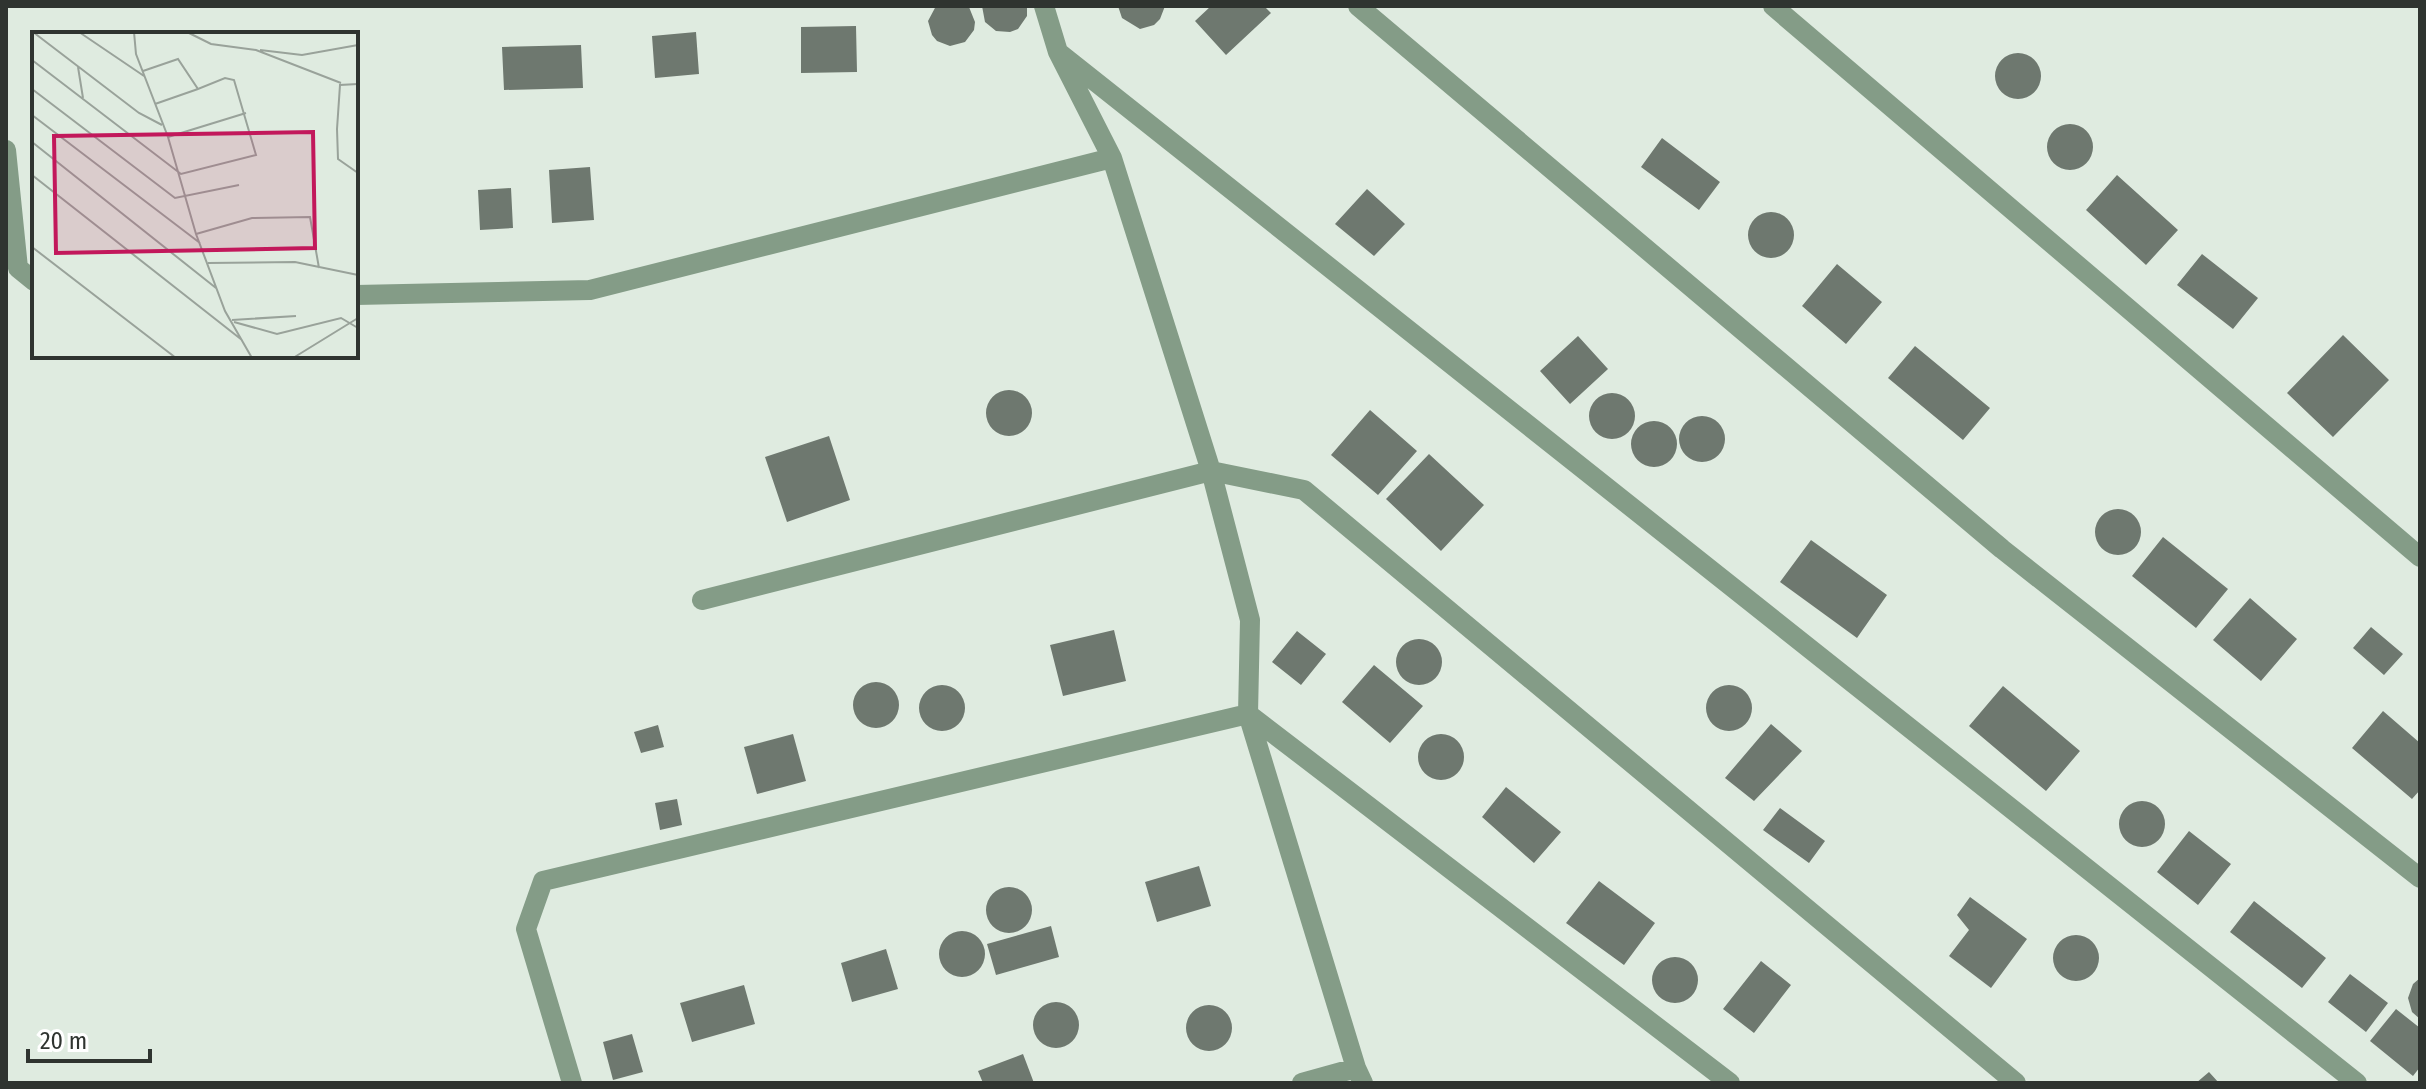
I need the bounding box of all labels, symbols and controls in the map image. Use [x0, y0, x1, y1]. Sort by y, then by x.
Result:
inset map [32, 32, 358, 358]
scale bar [28, 1013, 150, 1063]
text: 20 m [40, 1027, 87, 1055]

